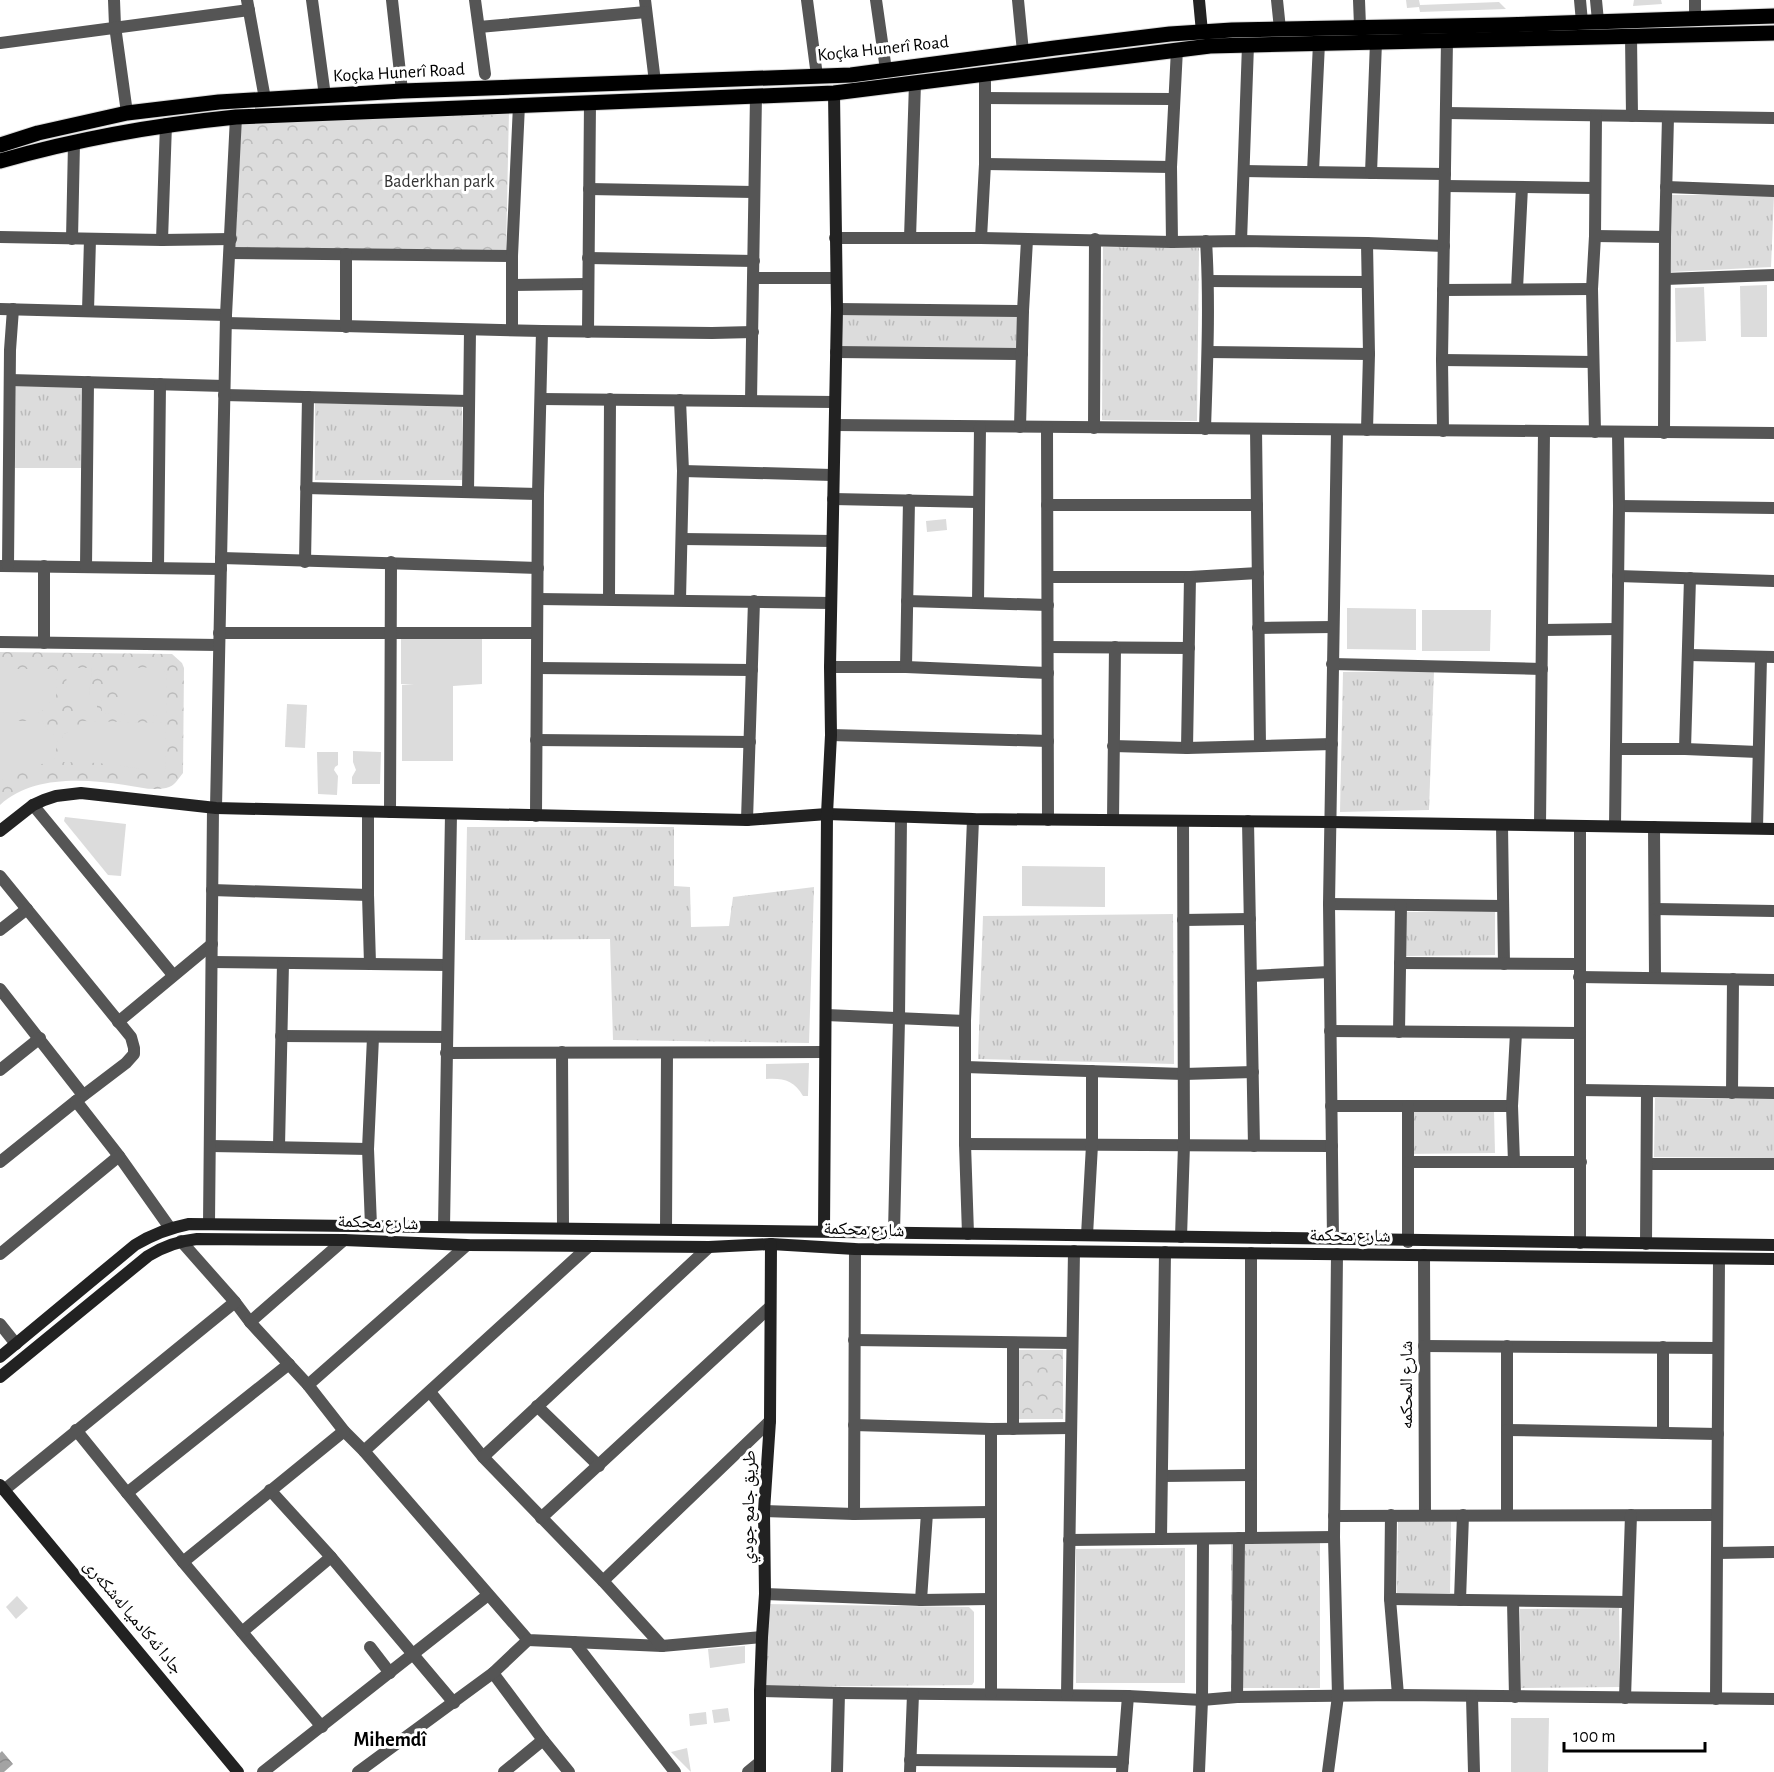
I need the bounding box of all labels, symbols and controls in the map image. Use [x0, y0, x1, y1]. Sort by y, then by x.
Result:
street label: Koçka Hunerî Road [816, 33, 950, 65]
street label: Koçka Hunerî Road [333, 61, 465, 85]
park label: Baderkhan park [384, 173, 495, 191]
street label: شارع محكمة [337, 1213, 419, 1234]
street label: شارع محكمة [823, 1220, 905, 1241]
street label: شارع محكمة [1309, 1226, 1391, 1247]
street label: شارع المحكمه [1398, 1341, 1417, 1429]
street label: طريق جامع جودي [739, 1450, 764, 1564]
street label: جادا ئه‌كادميا له‌شكه‌رى [79, 1556, 186, 1678]
scale bar [1564, 1715, 1705, 1753]
text: 100 m [1573, 1728, 1616, 1746]
district label: Mihemdî [353, 1730, 427, 1750]

